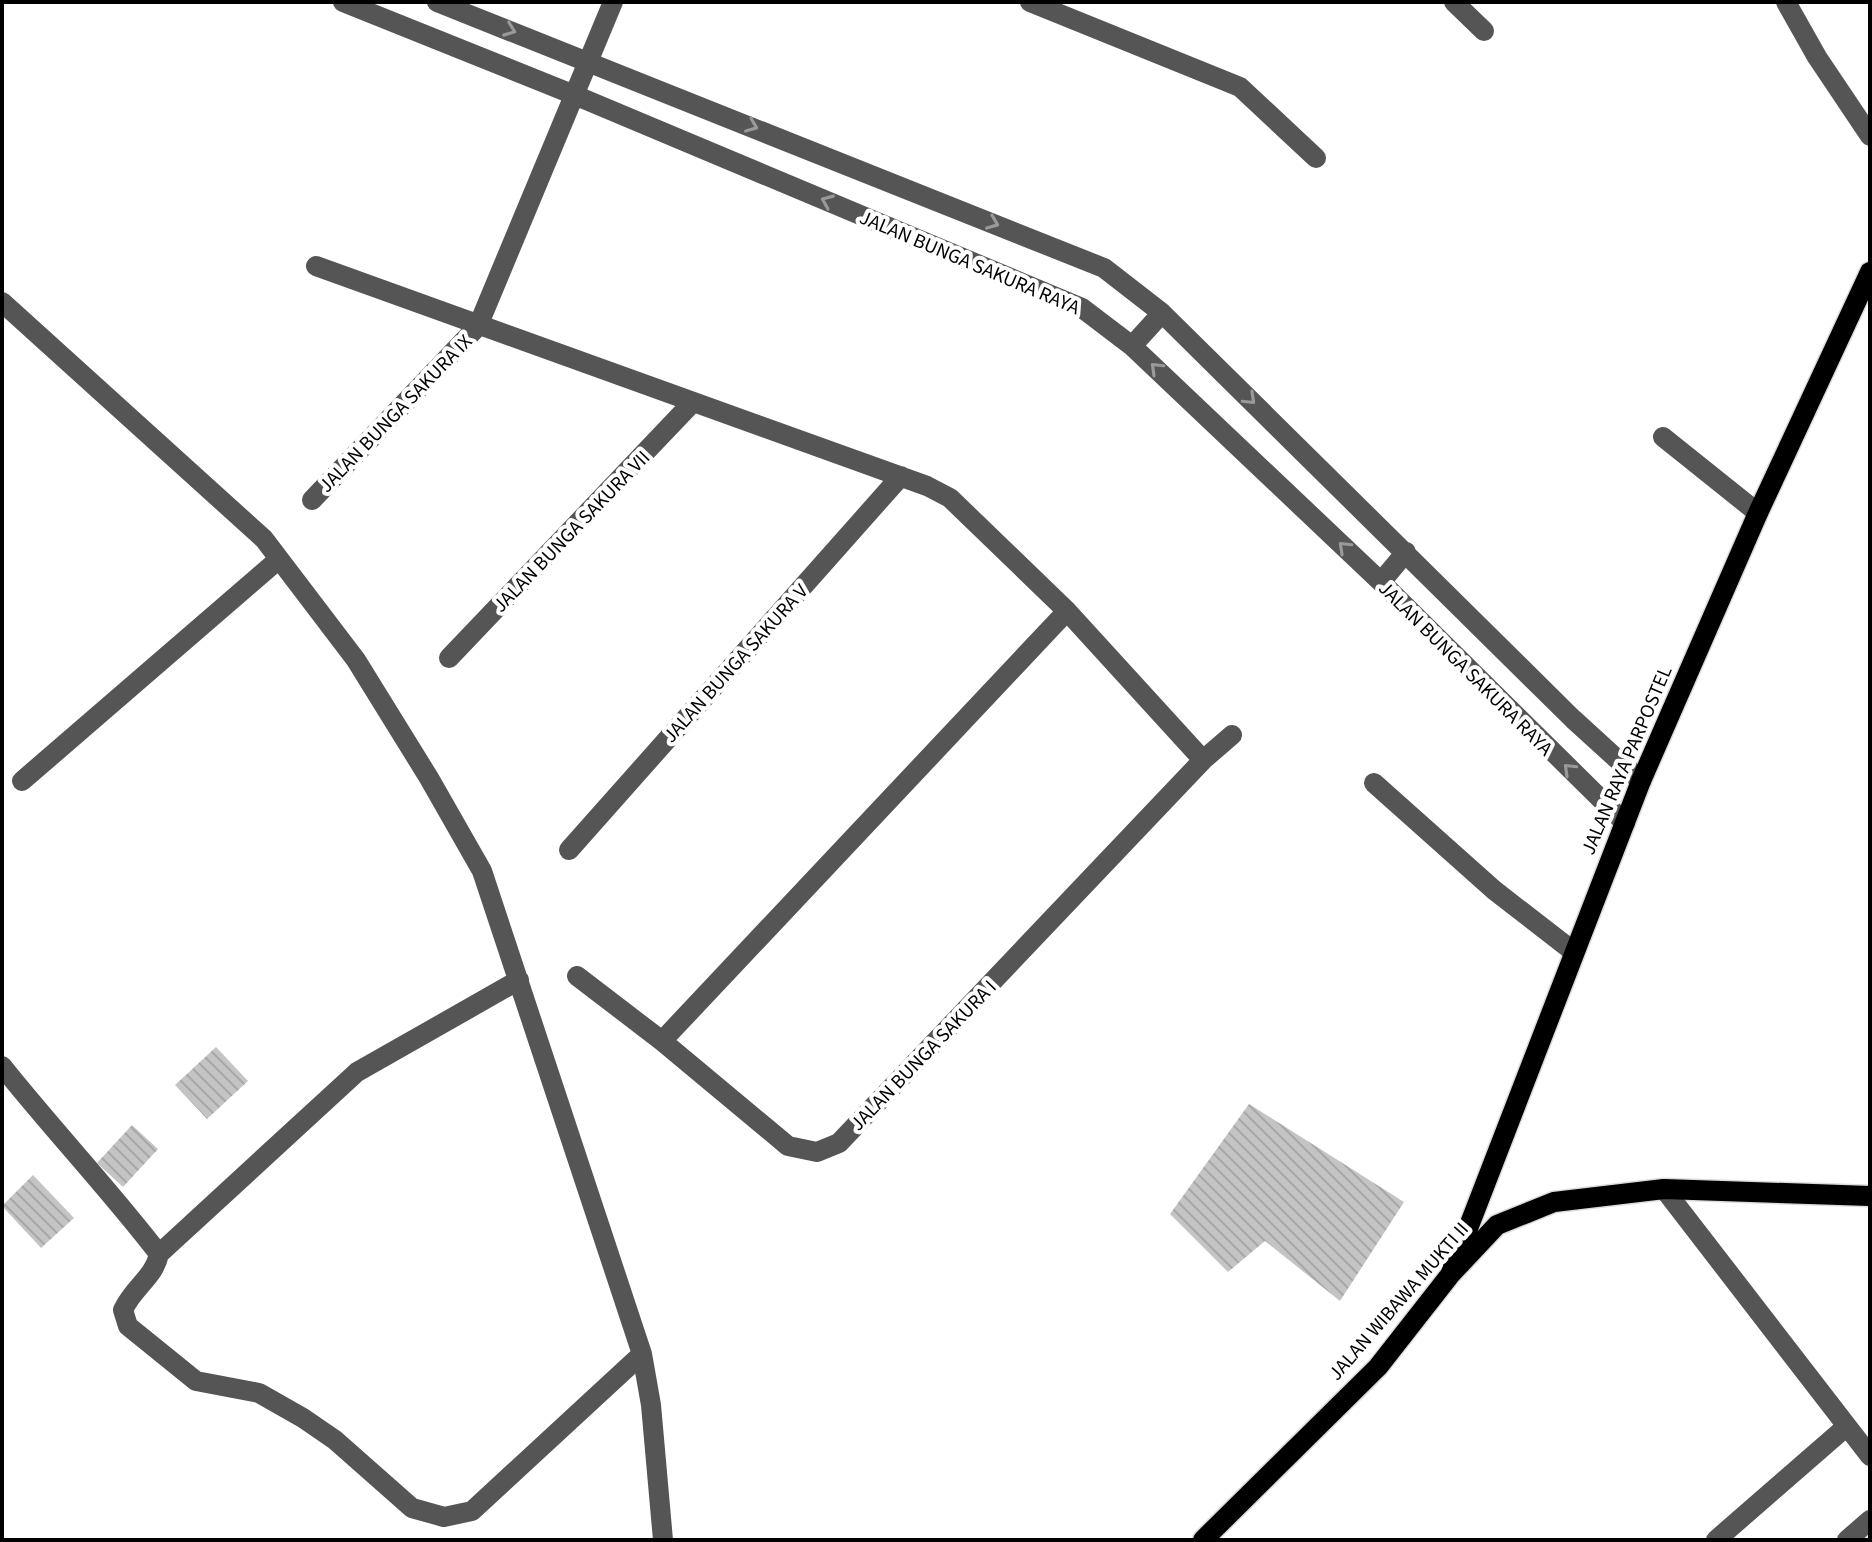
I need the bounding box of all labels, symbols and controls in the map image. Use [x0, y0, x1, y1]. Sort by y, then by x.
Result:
one-way arrow [502, 20, 516, 37]
one-way arrow [744, 116, 758, 133]
one-way arrow [820, 195, 835, 211]
street label: JALAN BUNGA SAKURA RAYA [855, 204, 1084, 322]
one-way arrow [985, 213, 999, 230]
street label: JALAN BUNGA SAKURA IX [313, 328, 479, 499]
one-way arrow [1151, 363, 1165, 377]
one-way arrow [1241, 390, 1255, 404]
street label: JALAN BUNGA SAKURA VII [487, 444, 657, 619]
one-way arrow [1339, 542, 1353, 557]
street label: JALAN BUNGA SAKURA RAYA [1372, 575, 1559, 762]
street label: JALAN BUNGA SAKURA V [657, 578, 815, 749]
street label: JALAN RAYA PARPOSTEL [1574, 661, 1679, 859]
one-way arrow [1564, 764, 1578, 779]
street label: JALAN BUNGA SAKURA I [844, 974, 1003, 1137]
street label: JALAN WIBAWA MUKTI II [1322, 1216, 1475, 1387]

